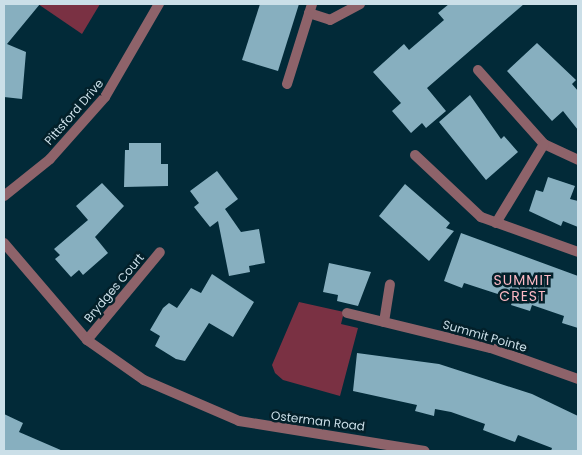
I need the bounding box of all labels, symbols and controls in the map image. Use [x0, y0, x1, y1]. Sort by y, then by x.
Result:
street label: Pittsford Drive [42, 76, 106, 148]
street label: Brydges Court [81, 251, 147, 325]
district label: SUMMIT CREST [493, 272, 553, 304]
street label: Summit Pointe [441, 317, 529, 355]
street label: Osterman Road [270, 408, 366, 434]

